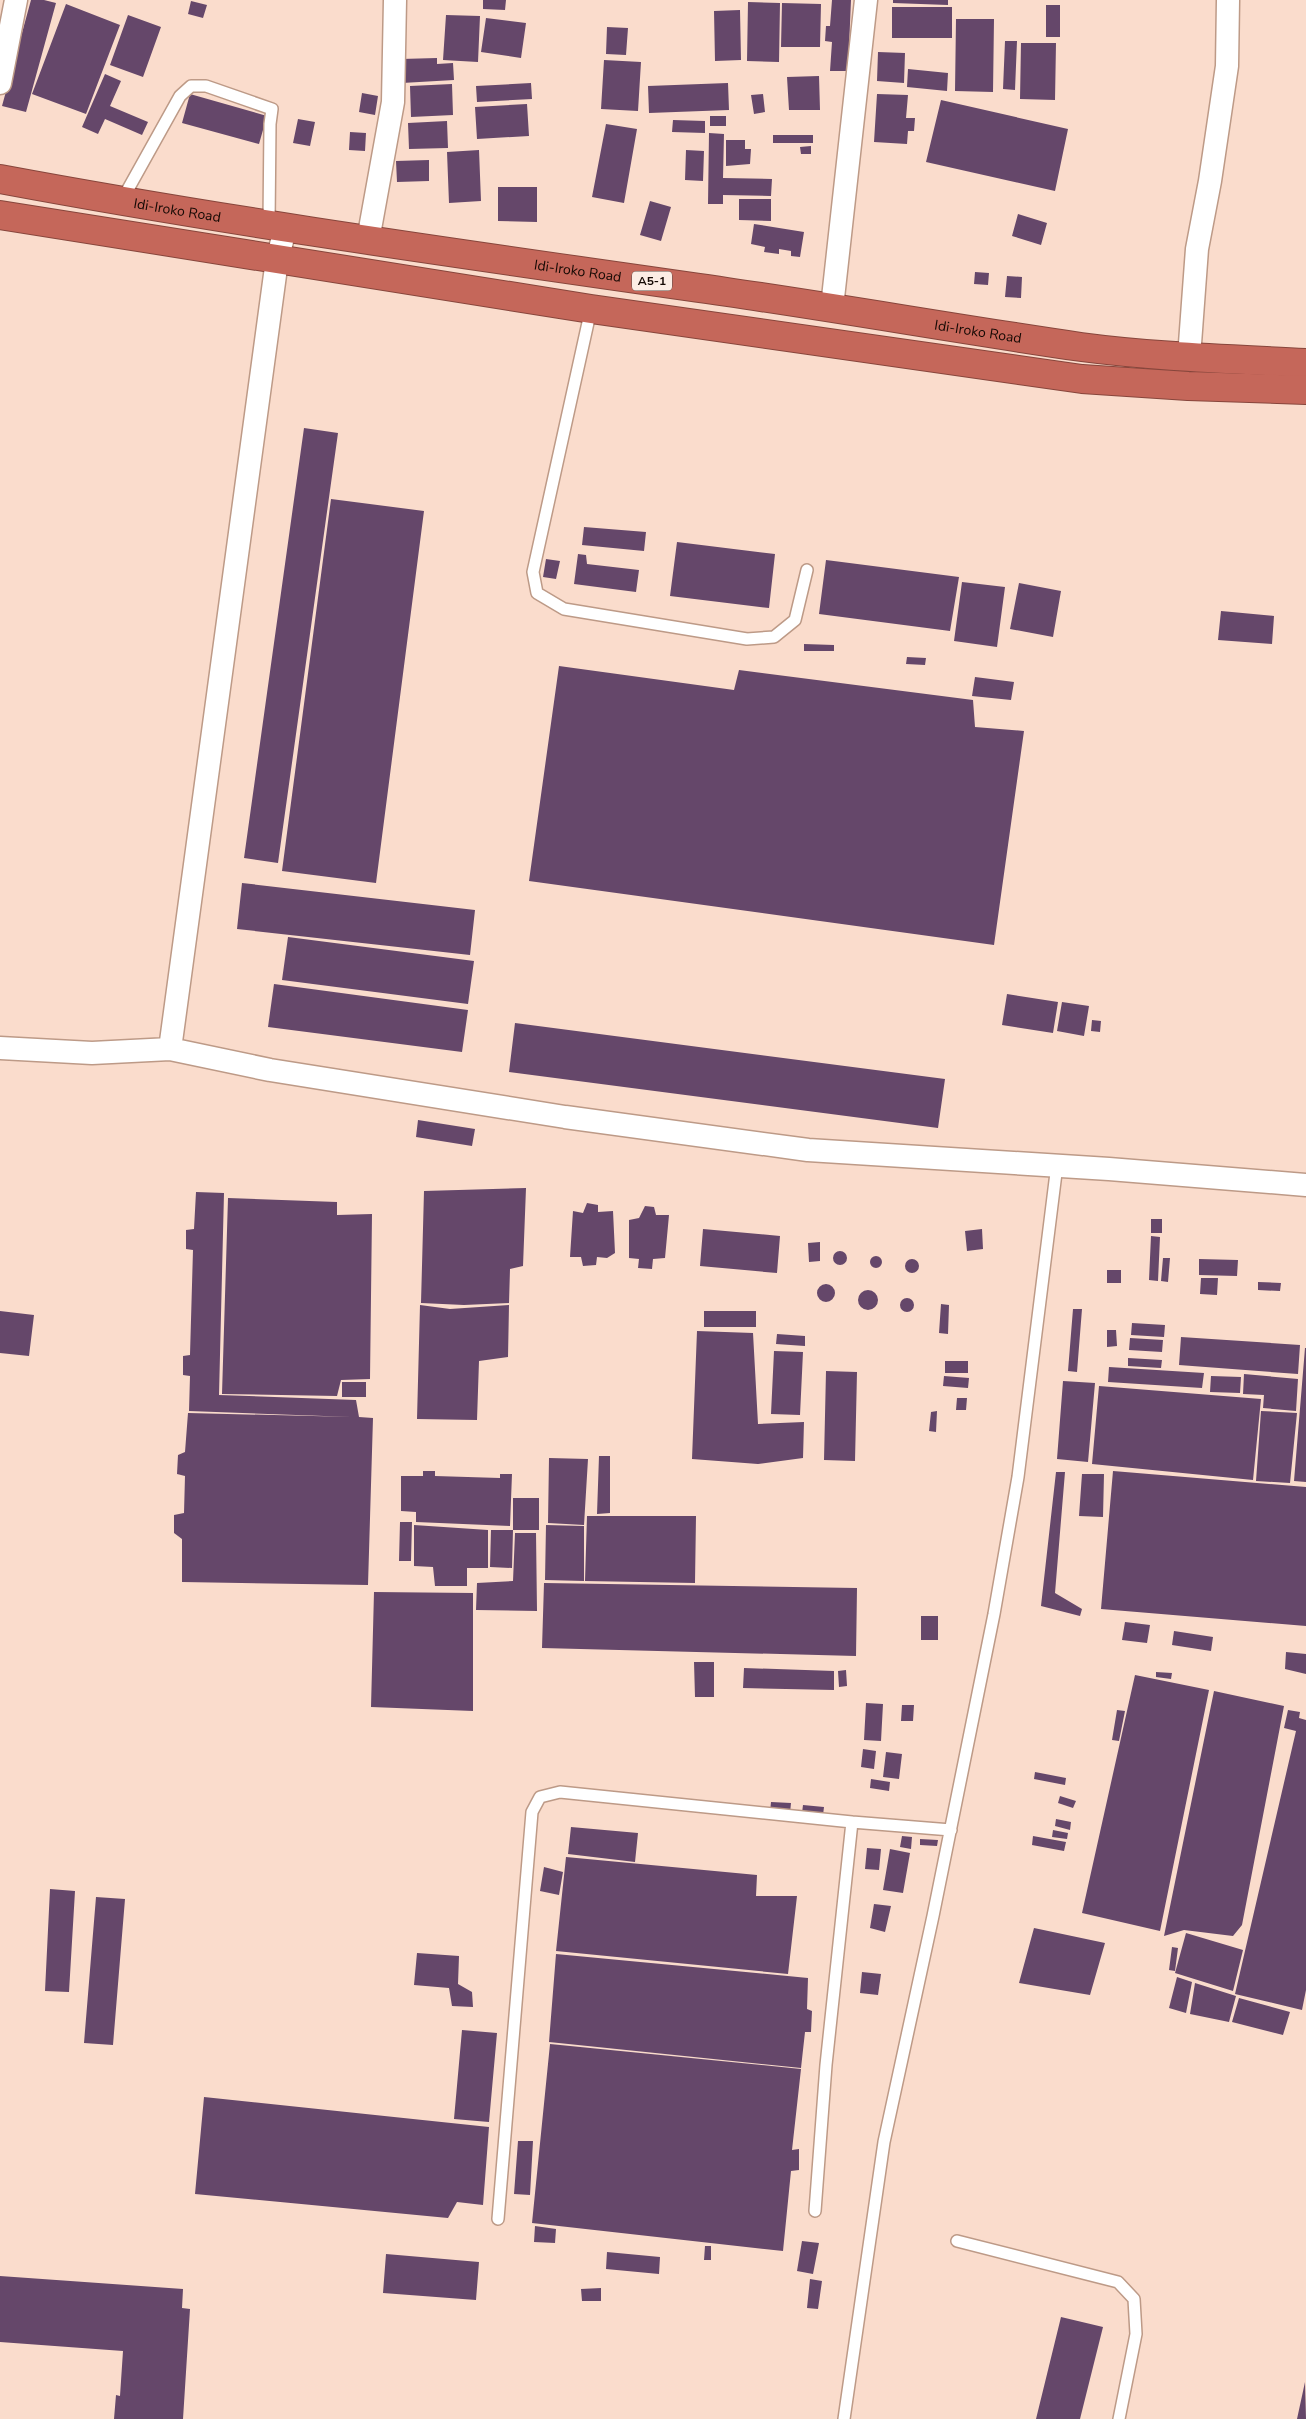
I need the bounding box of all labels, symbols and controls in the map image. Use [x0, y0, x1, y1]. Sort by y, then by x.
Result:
street label: Idi-Iroko Road [132, 193, 222, 227]
street label: Idi-Iroko Road [533, 255, 623, 286]
road number: A5-1 [632, 272, 672, 290]
street label: Idi-Iroko Road [933, 315, 1023, 348]

